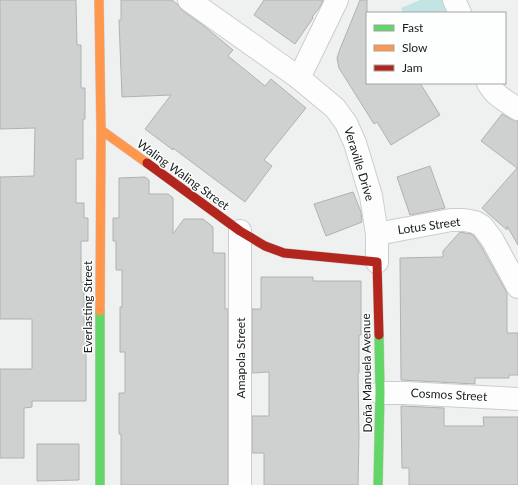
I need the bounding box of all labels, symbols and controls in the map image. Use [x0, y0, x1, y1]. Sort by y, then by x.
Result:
legend [366, 12, 506, 84]
text: Fast [402, 20, 424, 35]
text: Slow [402, 40, 428, 55]
text: Jam [402, 60, 423, 75]
street label: Veraville Drive [341, 125, 378, 203]
street label: Waling Waling Street [134, 136, 233, 213]
street label: Lotus Street [397, 214, 462, 237]
street label: Everlasting Street [80, 260, 95, 353]
street label: Doña Manuela Avenue [358, 313, 375, 433]
street label: Amapola Street [233, 317, 248, 398]
street label: Cosmos Street [410, 385, 488, 404]

